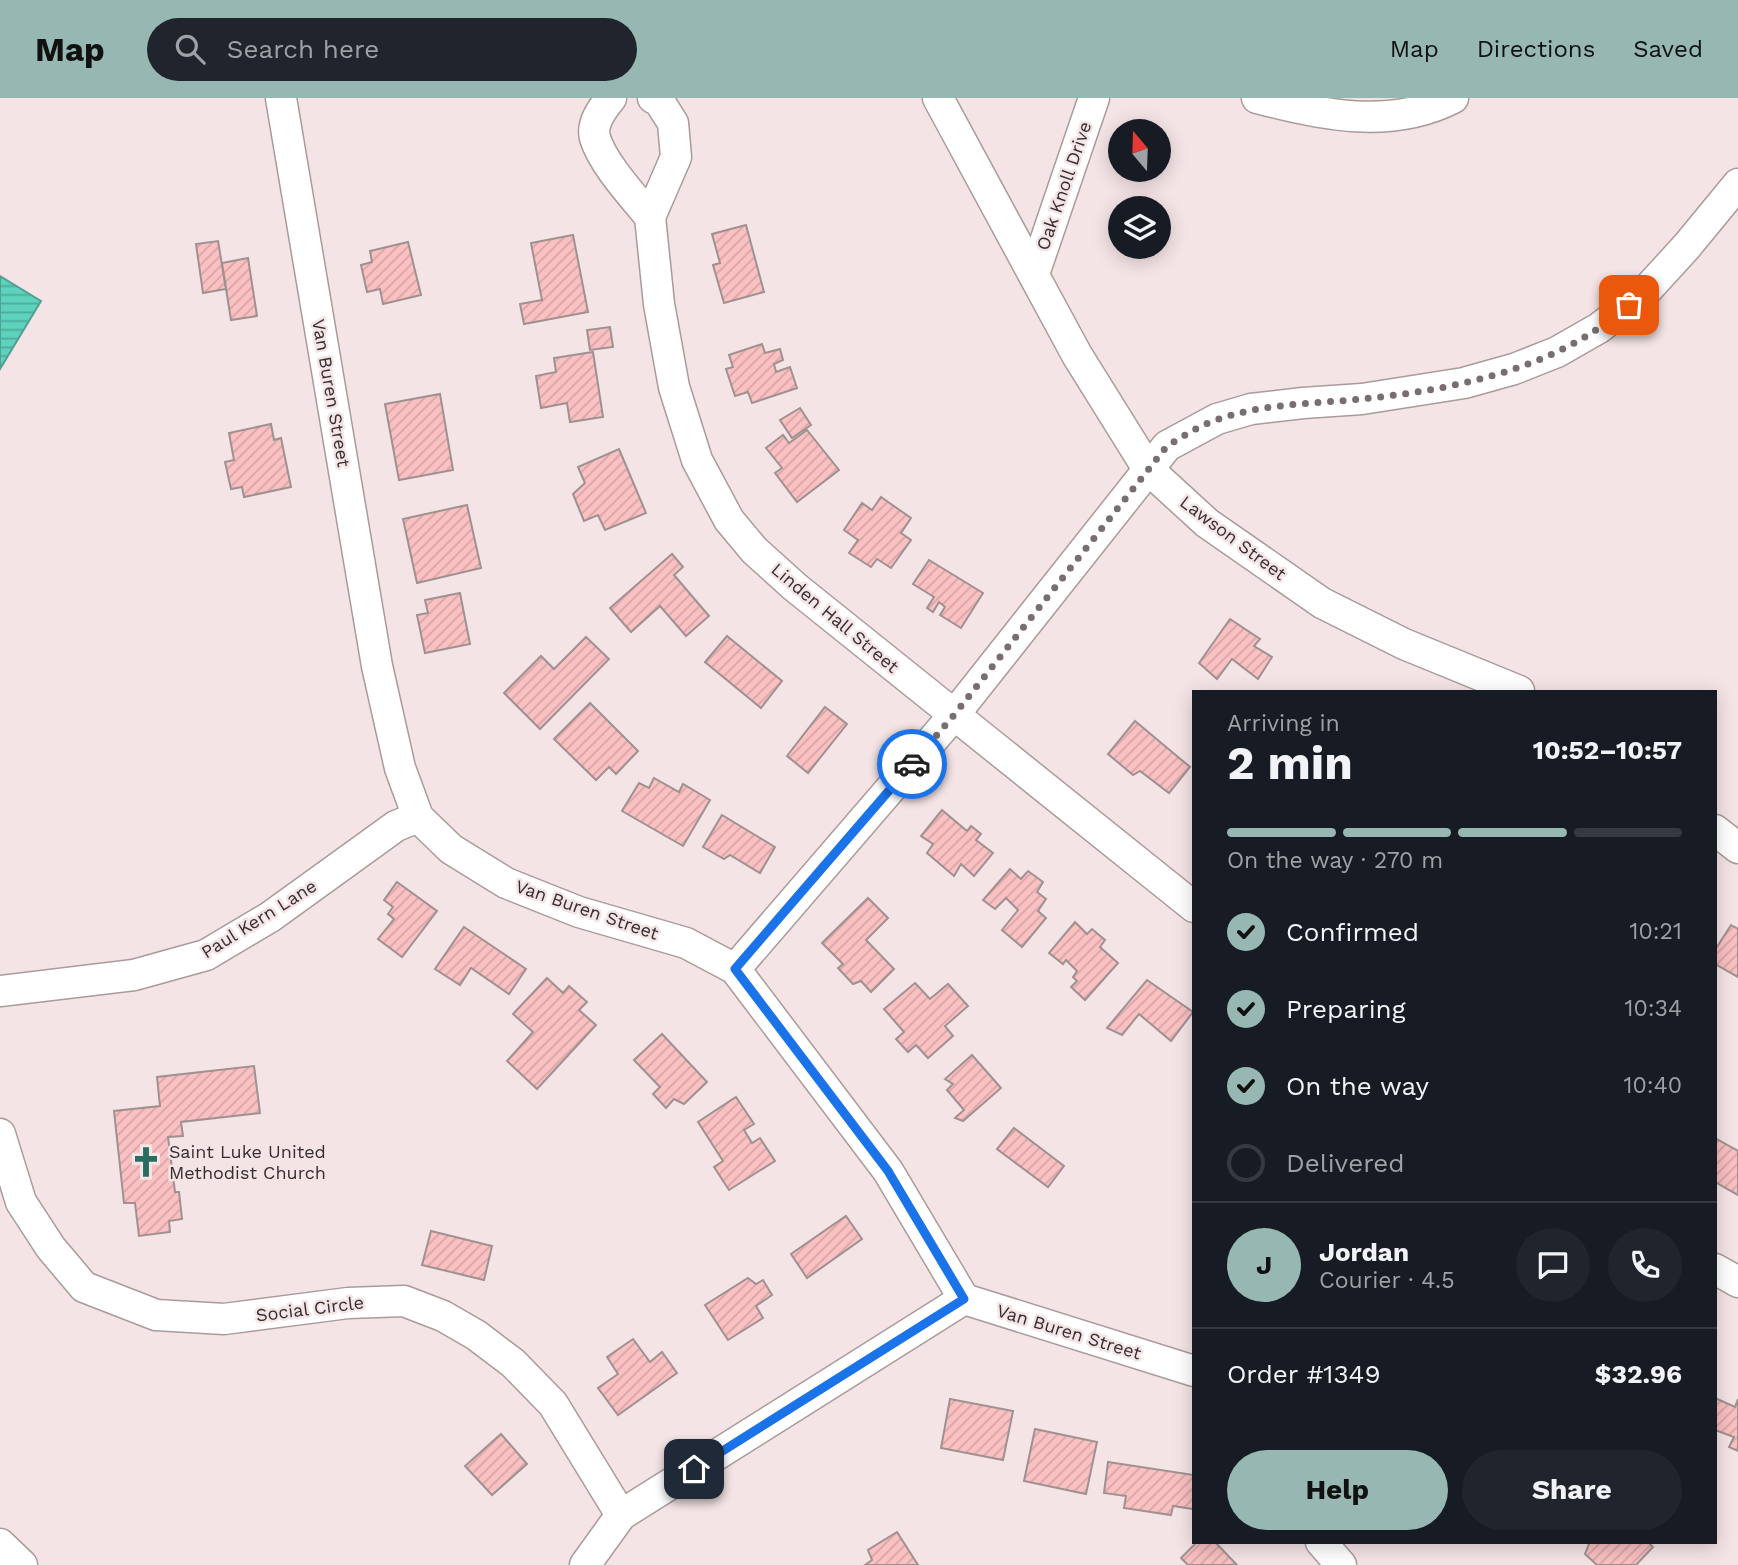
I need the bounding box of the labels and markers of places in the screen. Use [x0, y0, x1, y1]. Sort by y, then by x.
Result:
pin [1599, 275, 1659, 335]
place label: Saint Luke United Methodist Church [169, 1141, 326, 1183]
church icon: Saint Luke United Methodist Church [129, 1145, 163, 1179]
pin [664, 1439, 724, 1499]

